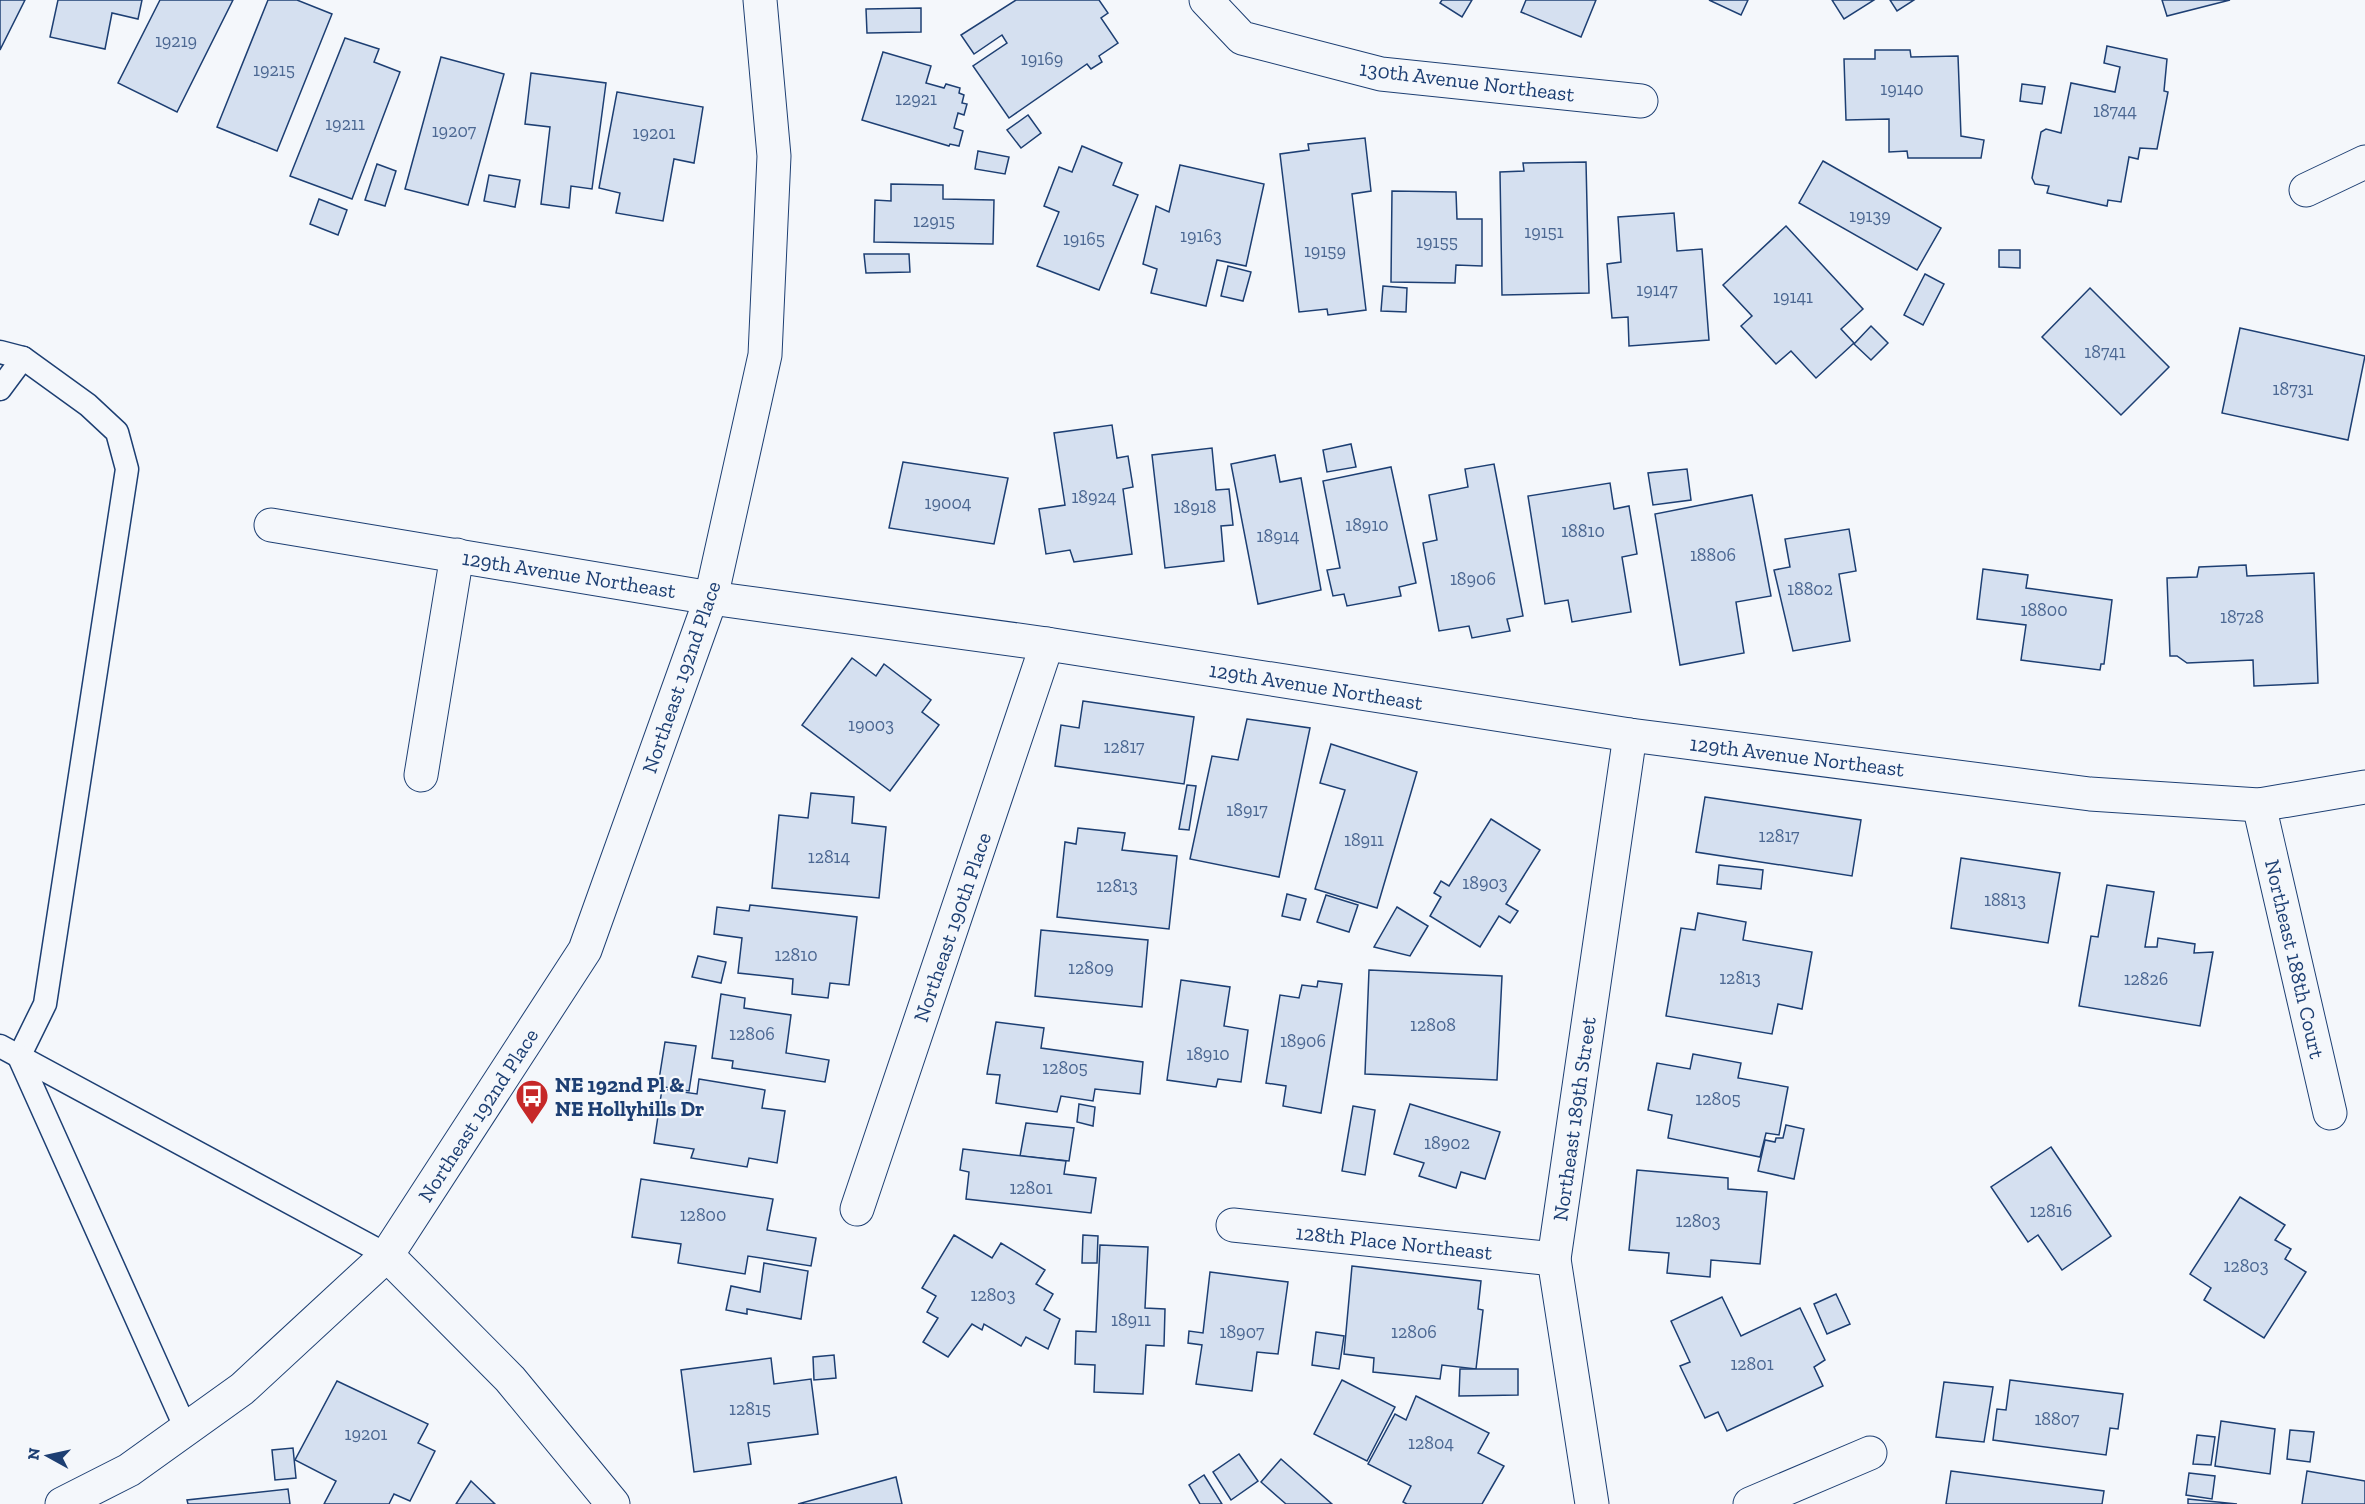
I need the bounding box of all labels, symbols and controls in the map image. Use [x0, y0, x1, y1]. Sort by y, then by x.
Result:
house number: 19219 [155, 30, 197, 52]
house number: 19169 [1021, 48, 1063, 70]
street label: 130th Avenue Northeast [1358, 55, 1576, 107]
house number: 19215 [253, 59, 295, 81]
house number: 19140 [1880, 78, 1924, 100]
house number: 12921 [895, 88, 937, 110]
house number: 18744 [2093, 100, 2137, 122]
house number: 19211 [325, 113, 365, 135]
house number: 19207 [432, 120, 477, 142]
house number: 19201 [632, 122, 676, 144]
house number: 19139 [1849, 205, 1891, 227]
house number: 12915 [913, 210, 955, 232]
house number: 19151 [1524, 221, 1564, 243]
house number: 19163 [1180, 225, 1222, 247]
house number: 19165 [1063, 228, 1105, 250]
house number: 19155 [1416, 231, 1458, 253]
house number: 19159 [1304, 240, 1346, 262]
house number: 19147 [1636, 279, 1678, 301]
house number: 19141 [1773, 286, 1813, 308]
house number: 18741 [2084, 341, 2126, 363]
house number: 18731 [2273, 378, 2313, 400]
house number: 18924 [1071, 486, 1117, 508]
house number: 19004 [925, 492, 972, 514]
house number: 18918 [1174, 496, 1216, 518]
house number: 18910 [1345, 514, 1389, 536]
house number: 18810 [1561, 520, 1605, 542]
house number: 18914 [1257, 525, 1300, 547]
house number: 18806 [1690, 544, 1736, 566]
street label: 129th Avenue Northeast [460, 545, 678, 603]
house number: 18906 [1450, 568, 1496, 590]
street label: Northeast 192nd Place [636, 577, 726, 776]
house number: 18802 [1787, 578, 1833, 600]
house number: 18800 [2020, 599, 2068, 621]
house number: 18728 [2220, 606, 2264, 628]
street label: 129th Avenue Northeast [1207, 657, 1425, 715]
house number: 19003 [848, 714, 894, 736]
street label: 129th Avenue Northeast [1688, 730, 1906, 782]
house number: 12817 [1104, 736, 1145, 758]
house number: 18917 [1226, 799, 1268, 821]
house number: 12817 [1759, 825, 1800, 847]
street label: Northeast 190th Place [908, 829, 996, 1025]
house number: 18911 [1344, 829, 1384, 851]
house number: 12814 [808, 846, 851, 868]
street label: Northeast 188th Court [2260, 857, 2330, 1061]
house number: 18903 [1462, 872, 1508, 894]
house number: 12813 [1096, 875, 1138, 897]
house number: 18813 [1984, 889, 2026, 911]
house number: 12810 [774, 944, 818, 966]
house number: 12809 [1068, 957, 1114, 979]
house number: 12813 [1719, 967, 1761, 989]
house number: 12826 [2124, 968, 2168, 990]
house number: 12808 [1410, 1014, 1456, 1036]
street label: Northeast 189th Street [1547, 1015, 1601, 1223]
house number: 12806 [729, 1023, 775, 1045]
street label: Northeast 192nd Place [413, 1024, 543, 1206]
house number: 18906 [1280, 1030, 1326, 1052]
house number: 18910 [1186, 1043, 1230, 1065]
house number: 12805 [1042, 1057, 1088, 1079]
place label: NE 192nd Pl & NE Hollyhills Dr [555, 1072, 704, 1121]
bus stop icon: NE 192nd Pl & NE Hollyhills Dr [514, 1078, 550, 1125]
house number: 12805 [1695, 1088, 1741, 1110]
house number: 18902 [1424, 1132, 1470, 1154]
house number: 12801 [1009, 1177, 1053, 1199]
house number: 12816 [2030, 1200, 2072, 1222]
house number: 12800 [680, 1204, 726, 1226]
house number: 12803 [1675, 1210, 1721, 1232]
street label: 128th Place Northeast [1294, 1219, 1494, 1265]
house number: 12803 [2223, 1255, 2269, 1277]
house number: 12803 [970, 1284, 1016, 1306]
house number: 18911 [1111, 1309, 1151, 1331]
house number: 18907 [1219, 1321, 1265, 1343]
house number: 12806 [1391, 1321, 1437, 1343]
house number: 12801 [1730, 1353, 1774, 1375]
house number: 12815 [729, 1398, 771, 1420]
house number: 18807 [2034, 1408, 2080, 1430]
house number: 19201 [344, 1423, 388, 1445]
north arrow [18, 1426, 78, 1486]
house number: 12804 [1408, 1432, 1454, 1454]
text: N [23, 1447, 44, 1461]

